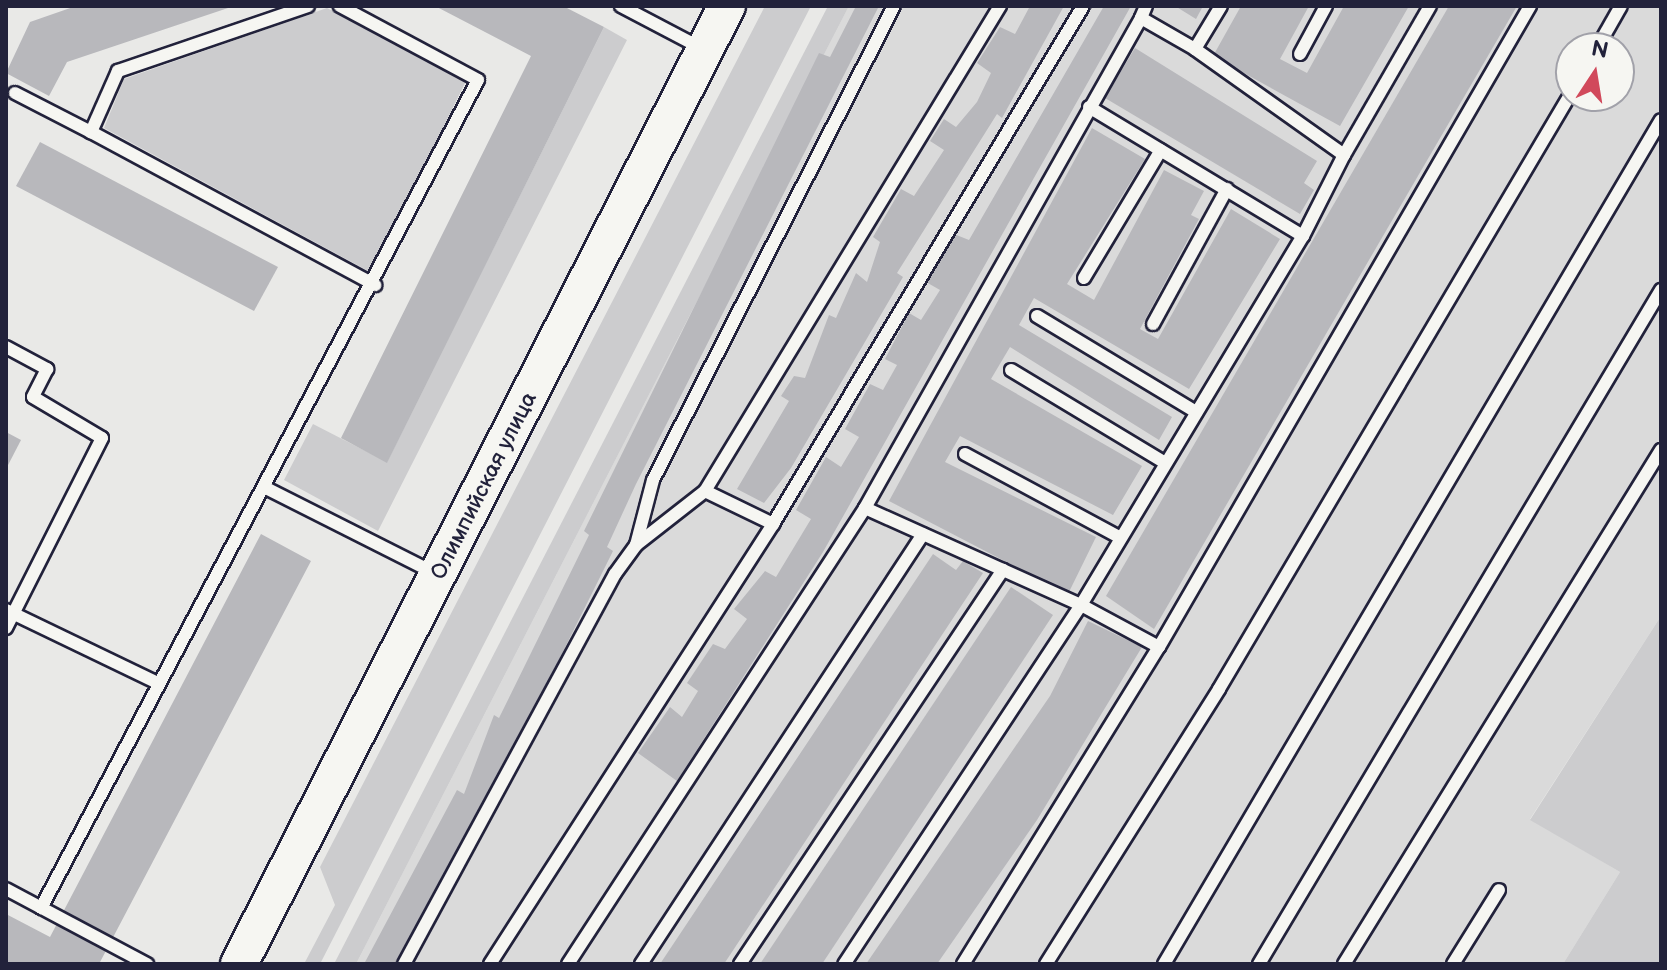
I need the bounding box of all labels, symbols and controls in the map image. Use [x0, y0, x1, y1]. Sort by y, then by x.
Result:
north arrow [1555, 32, 1635, 112]
text: N [1589, 35, 1611, 65]
street label: Олимпийская улица [425, 388, 543, 584]

